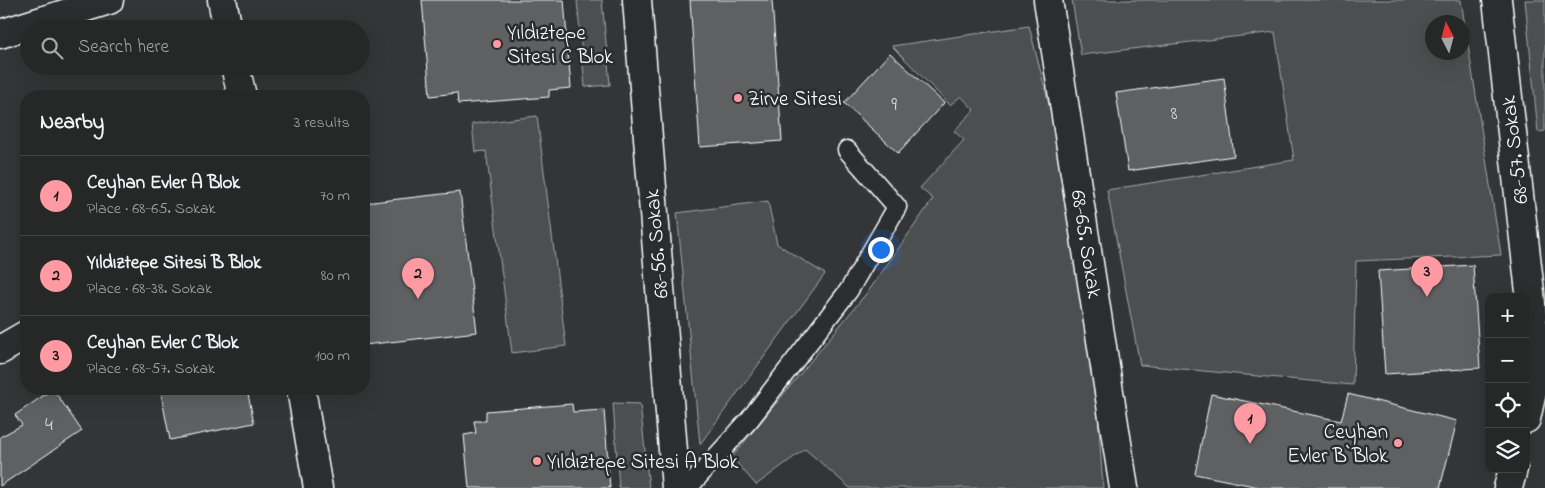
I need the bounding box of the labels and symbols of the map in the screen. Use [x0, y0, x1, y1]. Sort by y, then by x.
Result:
north arrow [1425, 15, 1470, 60]
place label: Yıldıztepe Sitesi C Blok [507, 19, 614, 73]
marker: Yıldıztepe Sitesi C Blok [491, 38, 503, 50]
place label: Zirve Sitesi [748, 85, 842, 115]
marker: Zirve Sitesi [732, 92, 744, 104]
house number: 9 [891, 92, 897, 119]
street label: 68-57. Sokak [1494, 93, 1537, 206]
house number: 8 [1170, 101, 1178, 128]
street label: 68-56. Sokak [638, 187, 678, 300]
street label: 68-65. Sokak [1062, 188, 1109, 301]
your location [868, 237, 894, 263]
pin: 3 [1411, 256, 1443, 297]
pin: 2 [402, 258, 434, 299]
pin: 1 [1234, 403, 1266, 444]
house number: 4 [45, 412, 53, 439]
place label: Ceyhan Evler B Blok [1287, 418, 1389, 472]
marker: Ceyhan Evler B Blok [1392, 437, 1404, 449]
place label: Yıldıztepe Sitesi A Blok [547, 448, 739, 478]
marker: Yıldıztepe Sitesi A Blok [531, 455, 543, 467]

